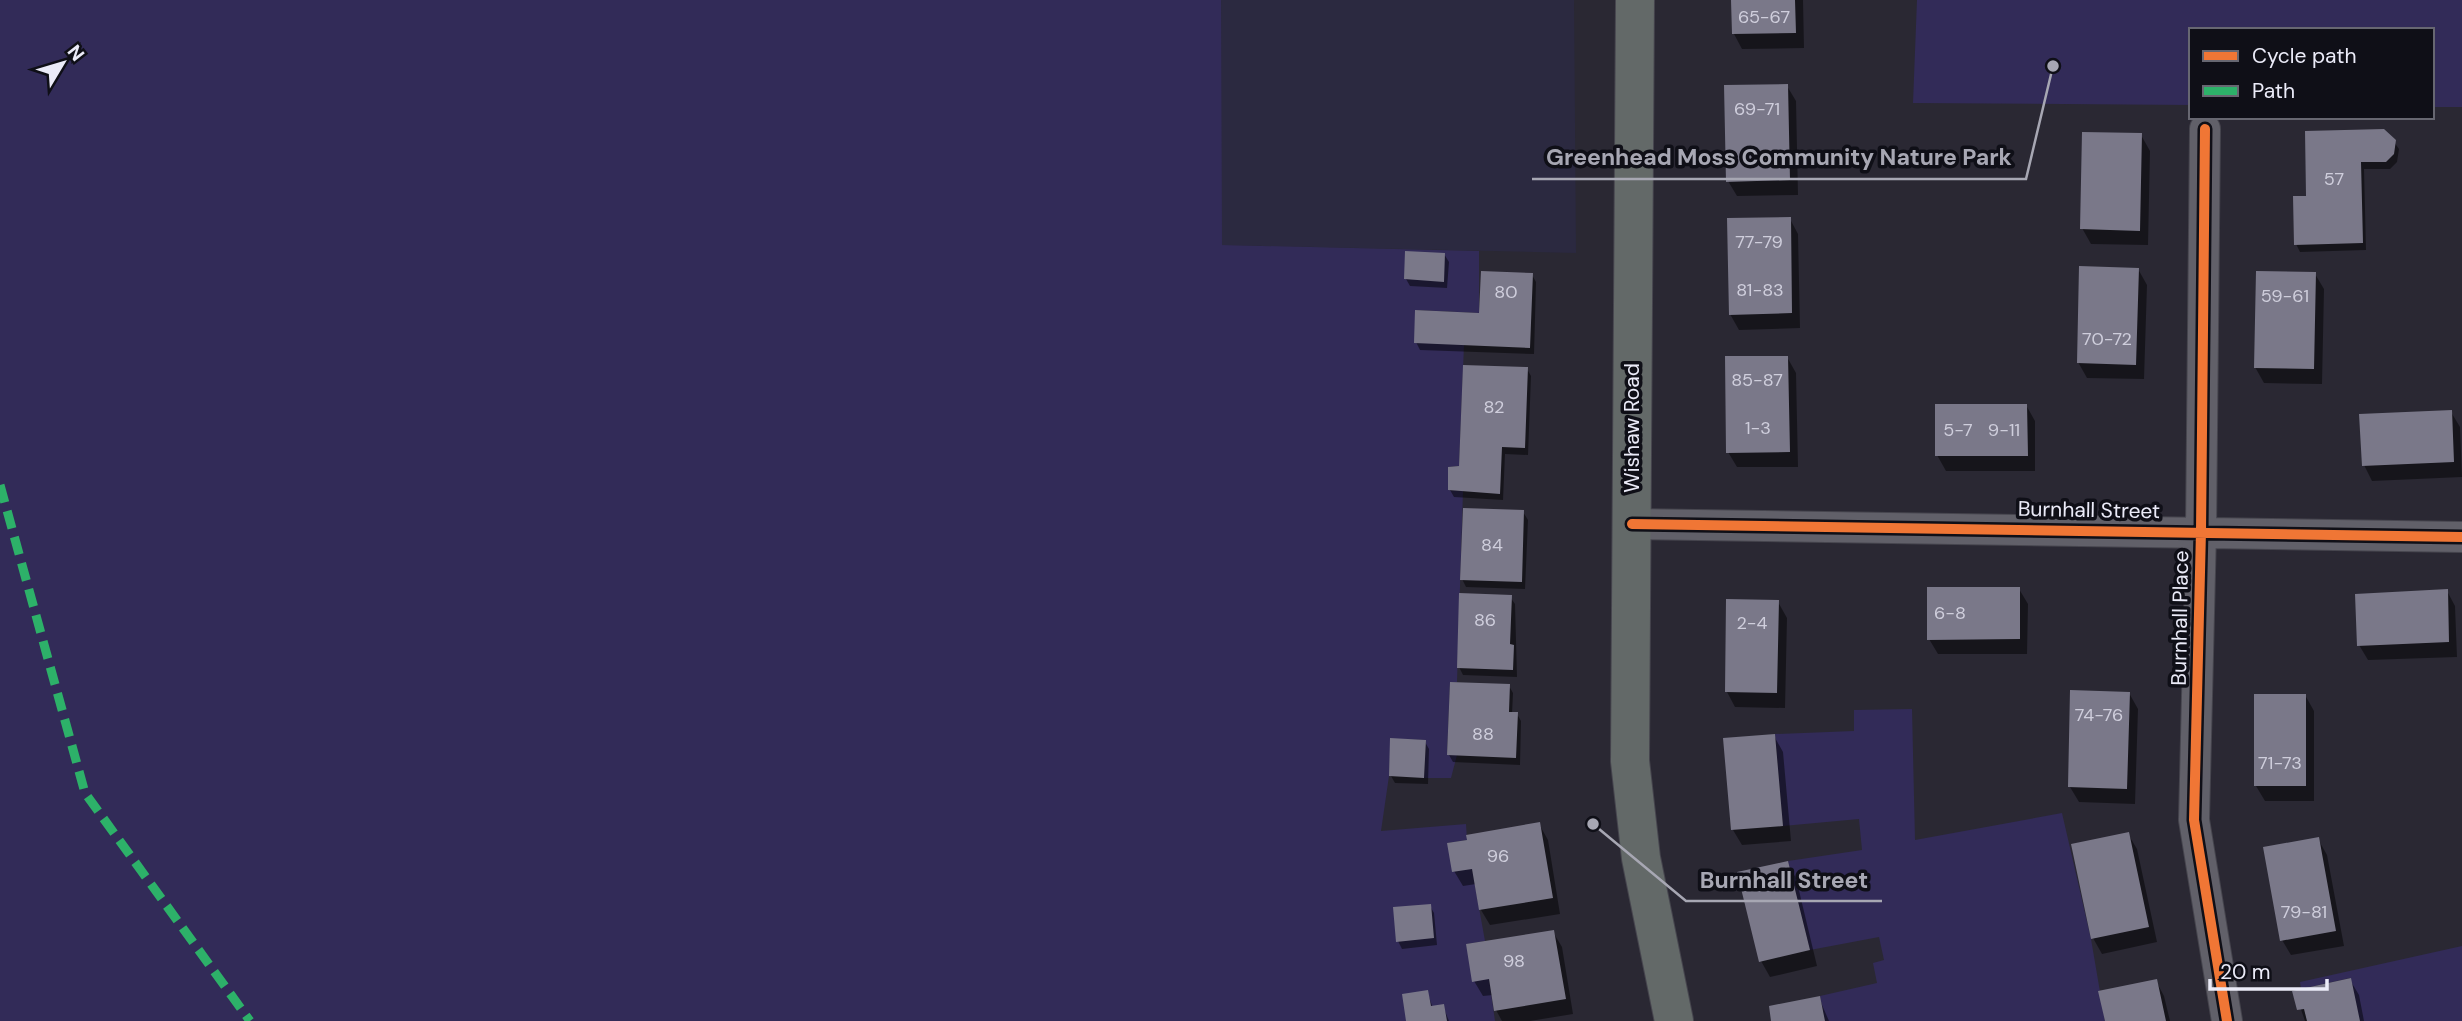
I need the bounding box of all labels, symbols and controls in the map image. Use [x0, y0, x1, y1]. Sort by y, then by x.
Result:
house number: 65-67 [1738, 5, 1790, 29]
north arrow [28, 28, 98, 98]
legend [2189, 28, 2434, 119]
text: N [62, 40, 90, 66]
text: Cycle path [2252, 42, 2357, 70]
text: Path [2252, 77, 2295, 105]
house number: 69-71 [1734, 97, 1780, 121]
callout: Greenhead Moss Community Nature Park [1532, 135, 2026, 179]
text: Greenhead Moss Community Nature Park [1546, 142, 2012, 172]
house number: 57 [2324, 167, 2344, 191]
house number: 77-79 [1735, 230, 1783, 254]
house number: 81-83 [1736, 278, 1784, 302]
house number: 80 [1494, 280, 1518, 304]
house number: 59-61 [2261, 284, 2309, 308]
house number: 70-72 [2082, 327, 2132, 351]
street label: Wishaw Road [1618, 363, 1646, 493]
house number: 85-87 [1731, 368, 1783, 392]
house number: 82 [1483, 395, 1505, 419]
house number: 1-3 [1745, 416, 1771, 440]
house number: 5-7 [1943, 418, 1973, 442]
house number: 9-11 [1988, 418, 2020, 442]
street label: Burnhall Street [2018, 495, 2160, 525]
house number: 84 [1481, 533, 1503, 557]
street label: Burnhall Place [2165, 550, 2195, 686]
house number: 6-8 [1934, 601, 1966, 625]
house number: 86 [1474, 608, 1496, 632]
house number: 2-4 [1736, 611, 1768, 635]
house number: 74-76 [2075, 703, 2123, 727]
house number: 88 [1472, 722, 1494, 746]
house number: 71-73 [2258, 751, 2302, 775]
house number: 96 [1487, 844, 1509, 868]
callout: Burnhall Street [1686, 857, 1882, 901]
text: Burnhall Street [1700, 865, 1868, 895]
house number: 79-81 [2281, 900, 2327, 924]
scale bar [2210, 948, 2327, 992]
house number: 98 [1503, 949, 1525, 973]
text: 20 m [2220, 958, 2271, 986]

